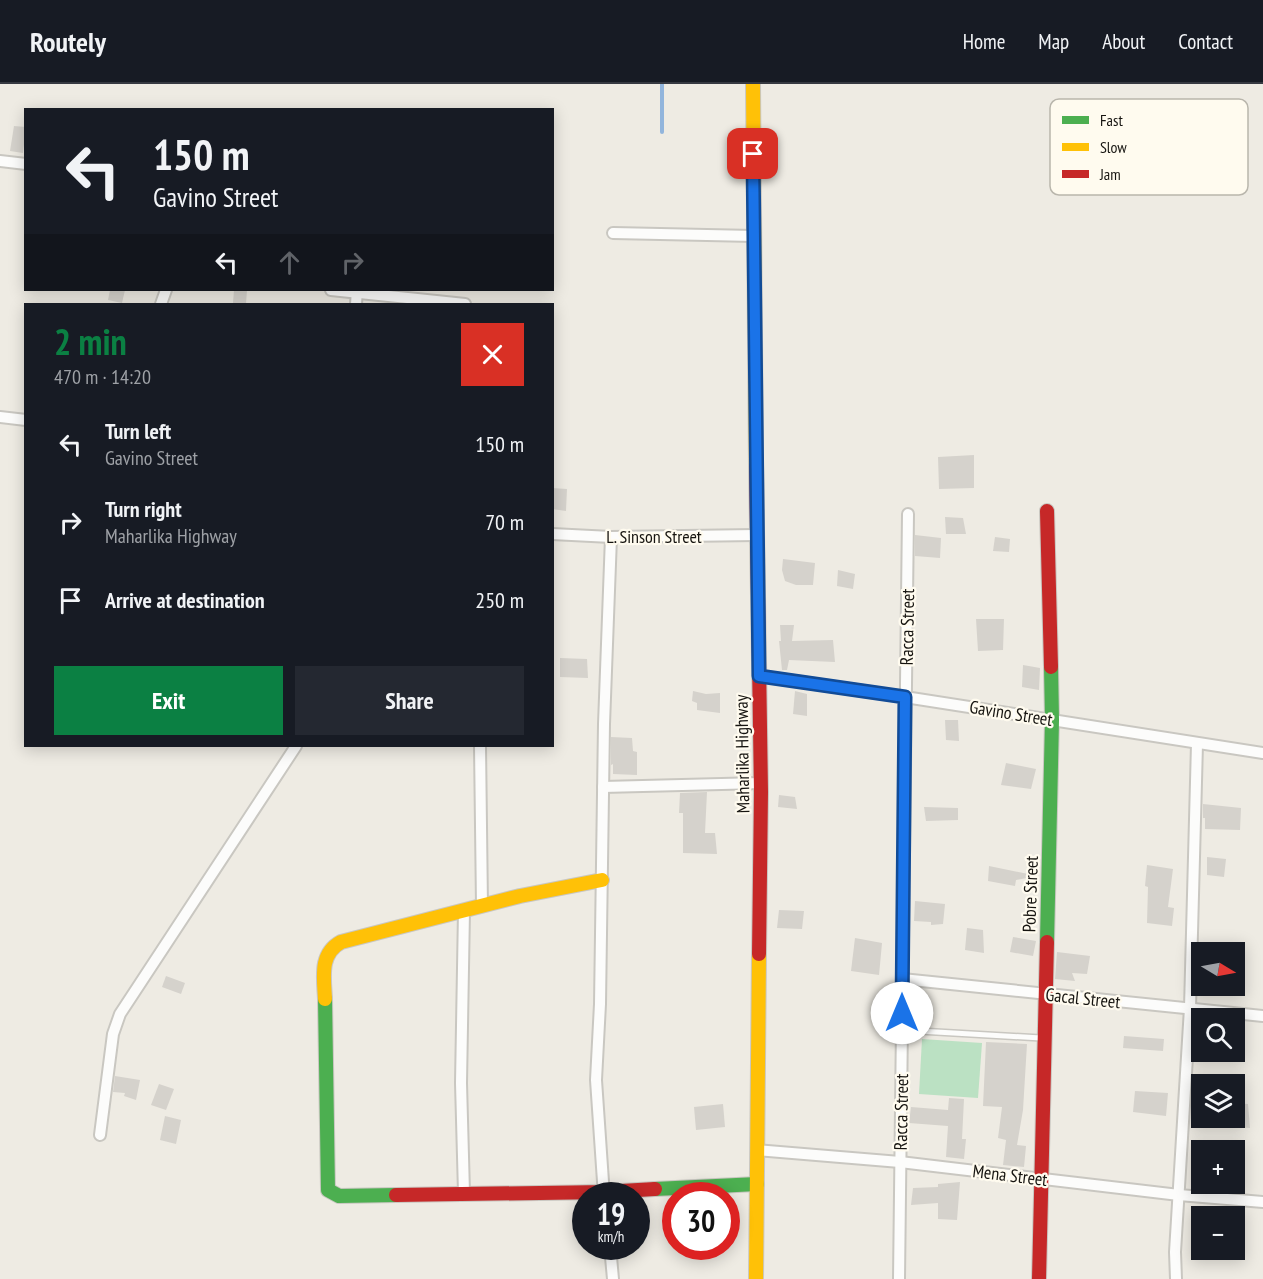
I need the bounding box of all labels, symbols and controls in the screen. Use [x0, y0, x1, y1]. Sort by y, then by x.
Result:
text: Routely [30, 23, 106, 60]
text: Home [963, 28, 1005, 55]
text: Map [1038, 28, 1069, 55]
text: About [1102, 28, 1145, 55]
text: Contact [1178, 28, 1233, 55]
legend [1050, 99, 1248, 195]
text: Fast [1100, 110, 1123, 130]
text: 150 m [153, 127, 250, 182]
pin [727, 128, 778, 179]
icon: left [54, 132, 132, 210]
icon: arrive [736, 137, 769, 170]
text: Slow [1100, 137, 1127, 157]
text: Jam [1099, 164, 1121, 184]
text: Gavino Street [153, 180, 279, 214]
icon: left [210, 246, 243, 279]
icon: ahead [273, 246, 306, 279]
icon: right [336, 246, 369, 279]
text: 2 min [54, 318, 127, 365]
button: close [461, 323, 524, 386]
text: 470 m · 14:20 [54, 364, 151, 390]
text: Turn left [105, 417, 171, 445]
icon: left [54, 428, 87, 461]
text: 150 m [475, 430, 524, 458]
text: Gavino Street [105, 445, 198, 471]
text: Turn right [105, 495, 182, 523]
icon: right [54, 506, 87, 539]
text: 70 m [485, 508, 524, 536]
text: Maharlika Highway [105, 523, 237, 549]
street label: L. Sinson Street [606, 525, 702, 548]
icon: arrive [54, 584, 87, 617]
text: Arrive at destination [105, 586, 265, 614]
text: 250 m [475, 586, 524, 614]
street label: Racca Street [895, 588, 919, 666]
button: Exit [54, 666, 283, 735]
button: Share [295, 666, 524, 735]
street label: Maharlika Highway [729, 694, 755, 814]
street label: Gavino Street [968, 695, 1054, 731]
street label: Pobre Street [1017, 855, 1043, 933]
north arrow [1191, 942, 1245, 996]
map controls [1191, 942, 1245, 1260]
position arrow [870, 981, 934, 1045]
street label: Gacal Street [1045, 983, 1122, 1013]
button: search [1191, 1008, 1245, 1062]
street label: Racca Street [889, 1073, 913, 1151]
button: layers [1191, 1074, 1245, 1128]
button: + [1191, 1140, 1245, 1194]
street label: Mena Street [971, 1159, 1049, 1191]
speed limit sign: 30 [662, 1182, 740, 1260]
text: 19 [597, 1194, 625, 1233]
button: − [1191, 1206, 1245, 1260]
text: km/h [598, 1227, 624, 1246]

